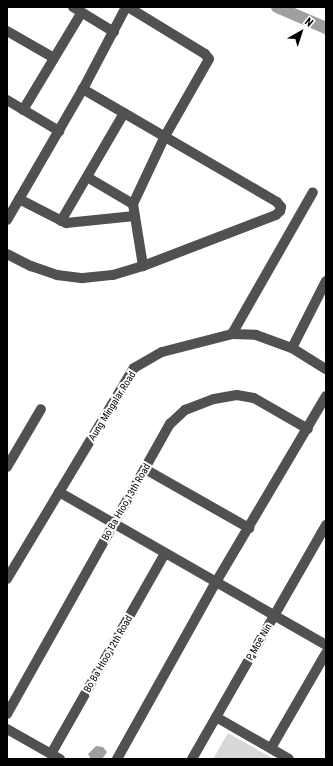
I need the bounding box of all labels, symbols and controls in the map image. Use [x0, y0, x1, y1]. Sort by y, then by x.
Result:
north arrow [281, 12, 321, 52]
text: N [302, 15, 316, 29]
street label: Aung Mingalar Road [86, 369, 138, 443]
street label: Bo Ba Htoo 13th Road [99, 461, 153, 543]
street label: Bo Ba Htoo 12th Road [81, 613, 135, 695]
street label: P Moe Nin [244, 621, 274, 663]

